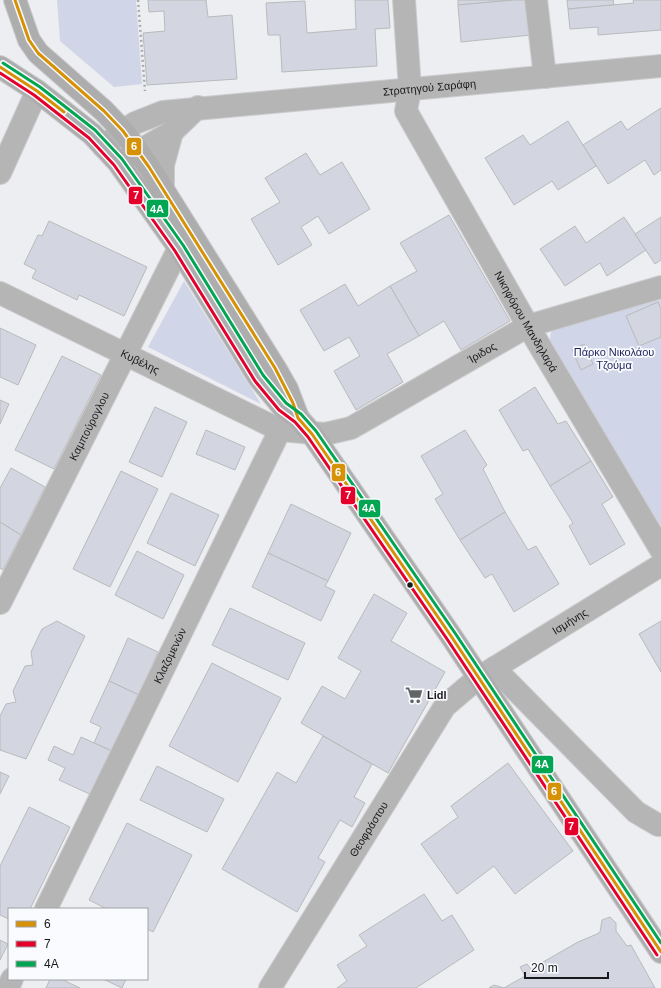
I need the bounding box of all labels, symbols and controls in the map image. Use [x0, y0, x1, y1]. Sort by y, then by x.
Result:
street label: Στρατηγού Σαράφη [382, 77, 476, 98]
line badge: 6 [126, 137, 142, 156]
text: 6 [131, 140, 137, 152]
line badge: 7 [128, 186, 143, 205]
text: 7 [133, 189, 139, 201]
line badge: 4Α [146, 199, 169, 218]
text: 4Α [150, 203, 164, 215]
street label: Νικηφόρου Μανδηλαρά [492, 269, 560, 375]
street label: Ίριδος [465, 340, 498, 366]
park label: Πάρκο Νικολάου Τζούμα [574, 346, 654, 371]
street label: Κυβέλης [119, 347, 161, 376]
street label: Καμπούρογλου [67, 390, 111, 462]
line badge: 6 [331, 463, 346, 482]
text: 6 [335, 466, 341, 478]
line badge: 7 [340, 486, 356, 505]
text: 7 [345, 489, 351, 501]
line badge: 4Α [358, 499, 381, 518]
text: 4Α [362, 502, 376, 514]
unlabelled marker [405, 580, 415, 590]
street label: Ισμήνης [550, 606, 590, 637]
street label: Κλαζομενών [151, 626, 189, 685]
supermarket icon: Lidl [404, 685, 424, 705]
place label: Lidl [427, 689, 447, 701]
line badge: 4Α [531, 755, 554, 774]
text: 4Α [535, 758, 549, 770]
line badge: 6 [547, 782, 562, 801]
text: 6 [551, 785, 557, 797]
street label: Θεοφράστου [347, 799, 390, 859]
line badge: 7 [564, 817, 579, 836]
text: 7 [568, 820, 574, 832]
legend [8, 908, 148, 980]
text: 6 [44, 917, 51, 931]
text: 7 [44, 937, 51, 951]
scale bar [525, 954, 608, 980]
text: 4Α [44, 957, 59, 971]
text: 20 m [531, 961, 558, 975]

